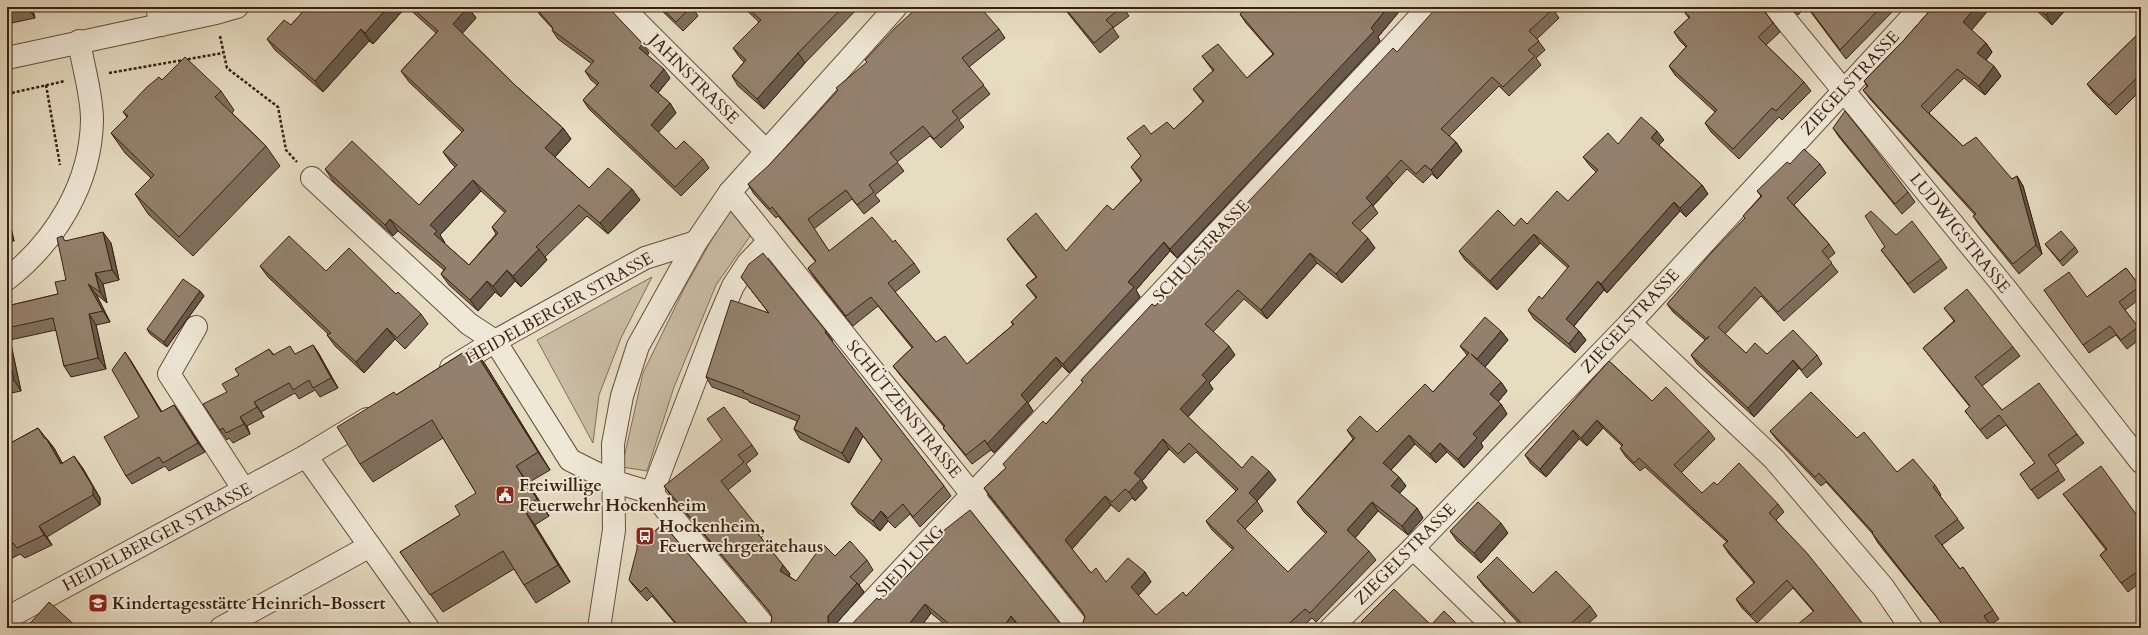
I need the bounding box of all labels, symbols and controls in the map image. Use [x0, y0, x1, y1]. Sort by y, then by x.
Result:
street label: ZIEGELSTRASSE [1796, 26, 1904, 140]
street label: JAHNSTRASSE [642, 27, 744, 129]
street label: LUDWIGSTRASSE [1904, 168, 2016, 298]
street label: SCHULSTRASSE [1147, 195, 1255, 307]
street label: HEIDELBERGER STRASSE [461, 247, 657, 369]
street label: ZIEGELSTRASSE [1576, 264, 1684, 378]
street label: SCHÜTZENSTRASSE [841, 335, 967, 483]
place label: Freiwillige Feuerwehr Hockenheim [519, 474, 707, 517]
street label: HEIDELBERGER STRASSE [58, 477, 256, 597]
public building icon: Freiwillige Feuerwehr Hockenheim [494, 484, 516, 506]
street label: ZIEGELSTRASSE [1349, 498, 1461, 610]
place label: Hockenheim, Feuerwehrgerätehaus [659, 515, 823, 558]
street label: SIEDLUNG [871, 520, 950, 602]
bus stop icon: Hockenheim, Feuerwehrgerätehaus [634, 525, 656, 547]
school or university icon: Kindertagesstätte Heinrich-Bossert [87, 592, 109, 614]
place label: Kindertagesstätte Heinrich-Bossert [112, 592, 386, 615]

